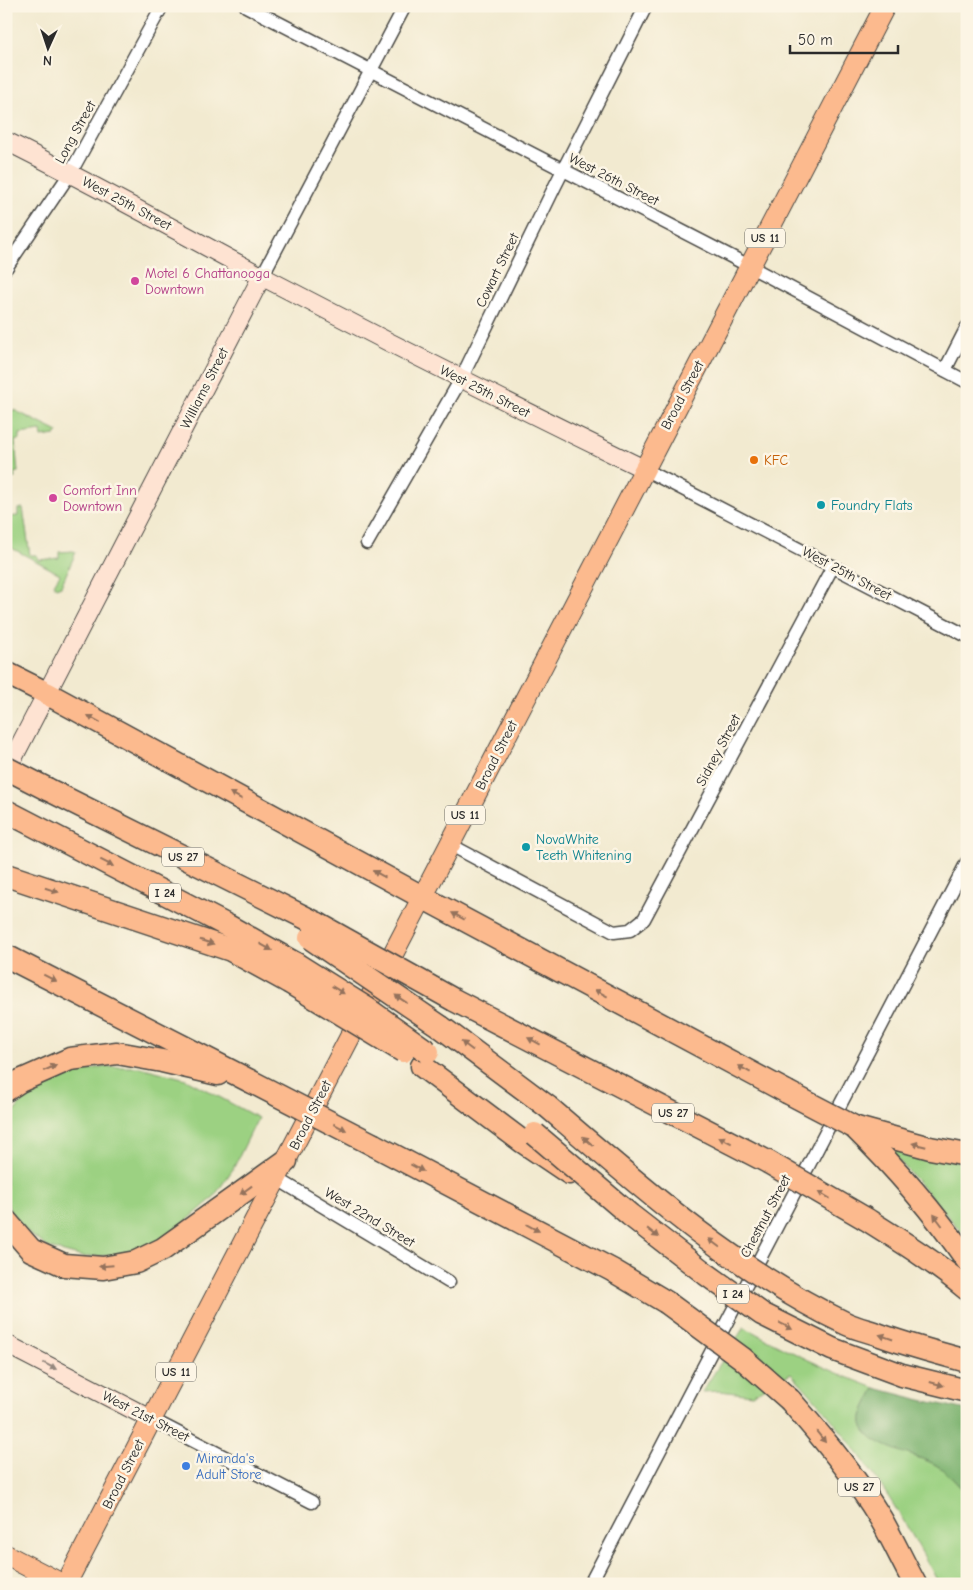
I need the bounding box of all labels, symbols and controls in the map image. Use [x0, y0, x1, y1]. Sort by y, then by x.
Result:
north arrow [22, 22, 72, 72]
scale bar [790, 22, 898, 54]
text: 50 m [798, 31, 833, 49]
text: N [42, 52, 52, 69]
street label: Long Street [51, 97, 100, 167]
street label: West 26th Street [566, 149, 663, 210]
street label: West 25th Street [79, 173, 175, 235]
road number: US 11 [745, 228, 785, 248]
street label: Cowart Street [472, 229, 523, 310]
place label: Motel 6 Chattanooga Downtown [145, 265, 270, 298]
marker: Motel 6 Chattanooga Downtown [129, 275, 141, 287]
street label: Williams Street [177, 344, 233, 432]
street label: Broad Street [657, 357, 708, 433]
street label: West 25th Street [437, 361, 534, 422]
place label: KFC [764, 452, 789, 469]
marker: KFC [748, 454, 760, 466]
place label: Comfort Inn Downtown [63, 482, 137, 515]
marker: Comfort Inn Downtown [47, 492, 59, 504]
place label: Foundry Flats [831, 497, 913, 514]
marker: Foundry Flats [815, 499, 827, 511]
street label: West 25th Street [799, 543, 895, 605]
street label: Sidney Street [692, 710, 745, 789]
one-way arrow [87, 714, 100, 723]
street label: Broad Street [472, 717, 522, 793]
one-way arrow [230, 792, 243, 801]
road number: US 11 [445, 806, 485, 824]
place label: NovaWhite Teeth Whitening [536, 831, 632, 864]
marker: NovaWhite Teeth Whitening [520, 841, 532, 853]
road number: US 27 [162, 848, 204, 866]
one-way arrow [100, 859, 114, 867]
one-way arrow [372, 870, 386, 878]
road number: I 24 [149, 884, 181, 902]
one-way arrow [45, 887, 60, 895]
one-way arrow [450, 912, 465, 920]
one-way arrow [199, 939, 214, 946]
one-way arrow [260, 943, 273, 952]
one-way arrow [42, 974, 57, 982]
one-way arrow [331, 985, 344, 995]
one-way arrow [594, 989, 608, 997]
one-way arrow [394, 995, 408, 1004]
one-way arrow [527, 1037, 541, 1045]
one-way arrow [460, 1041, 474, 1051]
one-way arrow [43, 1064, 57, 1072]
one-way arrow [737, 1065, 752, 1073]
street label: Broad Street [286, 1077, 336, 1153]
road number: US 27 [652, 1104, 694, 1122]
one-way arrow [333, 1123, 348, 1131]
one-way arrow [582, 1135, 594, 1147]
one-way arrow [717, 1136, 732, 1144]
one-way arrow [912, 1141, 927, 1149]
one-way arrow [411, 1163, 424, 1172]
street label: Chestnut Street [736, 1171, 795, 1261]
one-way arrow [240, 1184, 253, 1195]
street label: West 22nd Street [322, 1184, 419, 1252]
one-way arrow [817, 1190, 830, 1199]
one-way arrow [933, 1214, 944, 1227]
one-way arrow [525, 1224, 540, 1232]
one-way arrow [646, 1228, 659, 1239]
one-way arrow [708, 1238, 721, 1249]
one-way arrow [98, 1263, 114, 1271]
road number: I 24 [717, 1285, 749, 1304]
one-way arrow [779, 1322, 793, 1330]
one-way arrow [879, 1333, 894, 1341]
one-way arrow [42, 1362, 57, 1370]
road number: US 11 [156, 1362, 196, 1381]
one-way arrow [930, 1380, 945, 1388]
street label: West 21st Street [100, 1387, 193, 1446]
one-way arrow [816, 1430, 827, 1443]
street label: Broad Street [99, 1436, 149, 1512]
place label: Miranda's Adult Store [196, 1450, 262, 1483]
marker: Miranda's Adult Store [180, 1460, 192, 1472]
road number: US 27 [838, 1478, 880, 1496]

